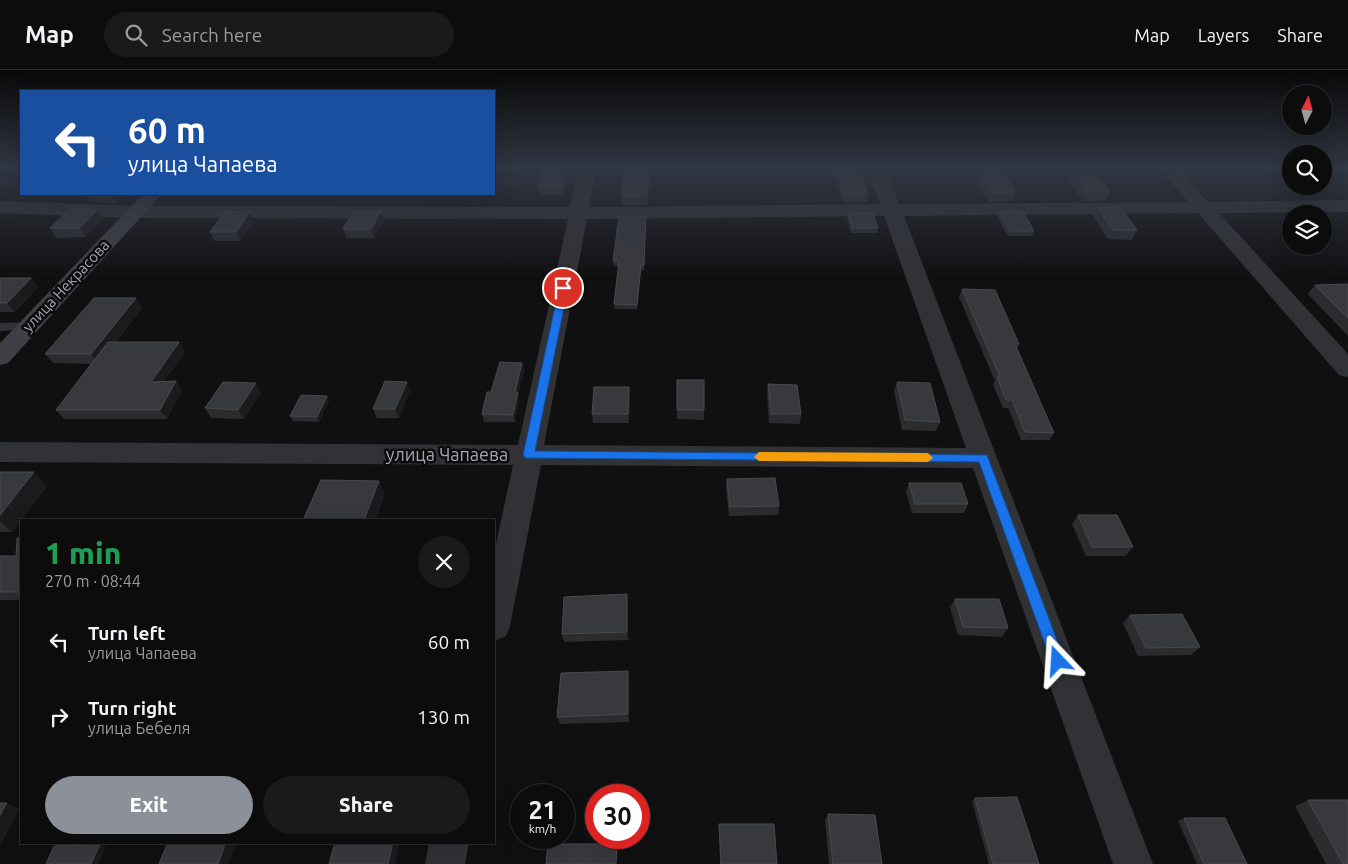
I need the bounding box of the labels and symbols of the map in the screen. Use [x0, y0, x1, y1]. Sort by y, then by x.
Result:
north arrow [1282, 85, 1332, 135]
street label: улица Некрасова [19, 236, 112, 335]
pin [542, 267, 584, 309]
street label: улица Чапаева [386, 444, 508, 464]
position arrow [1031, 634, 1083, 686]
speed limit sign: 30 [585, 784, 650, 849]

